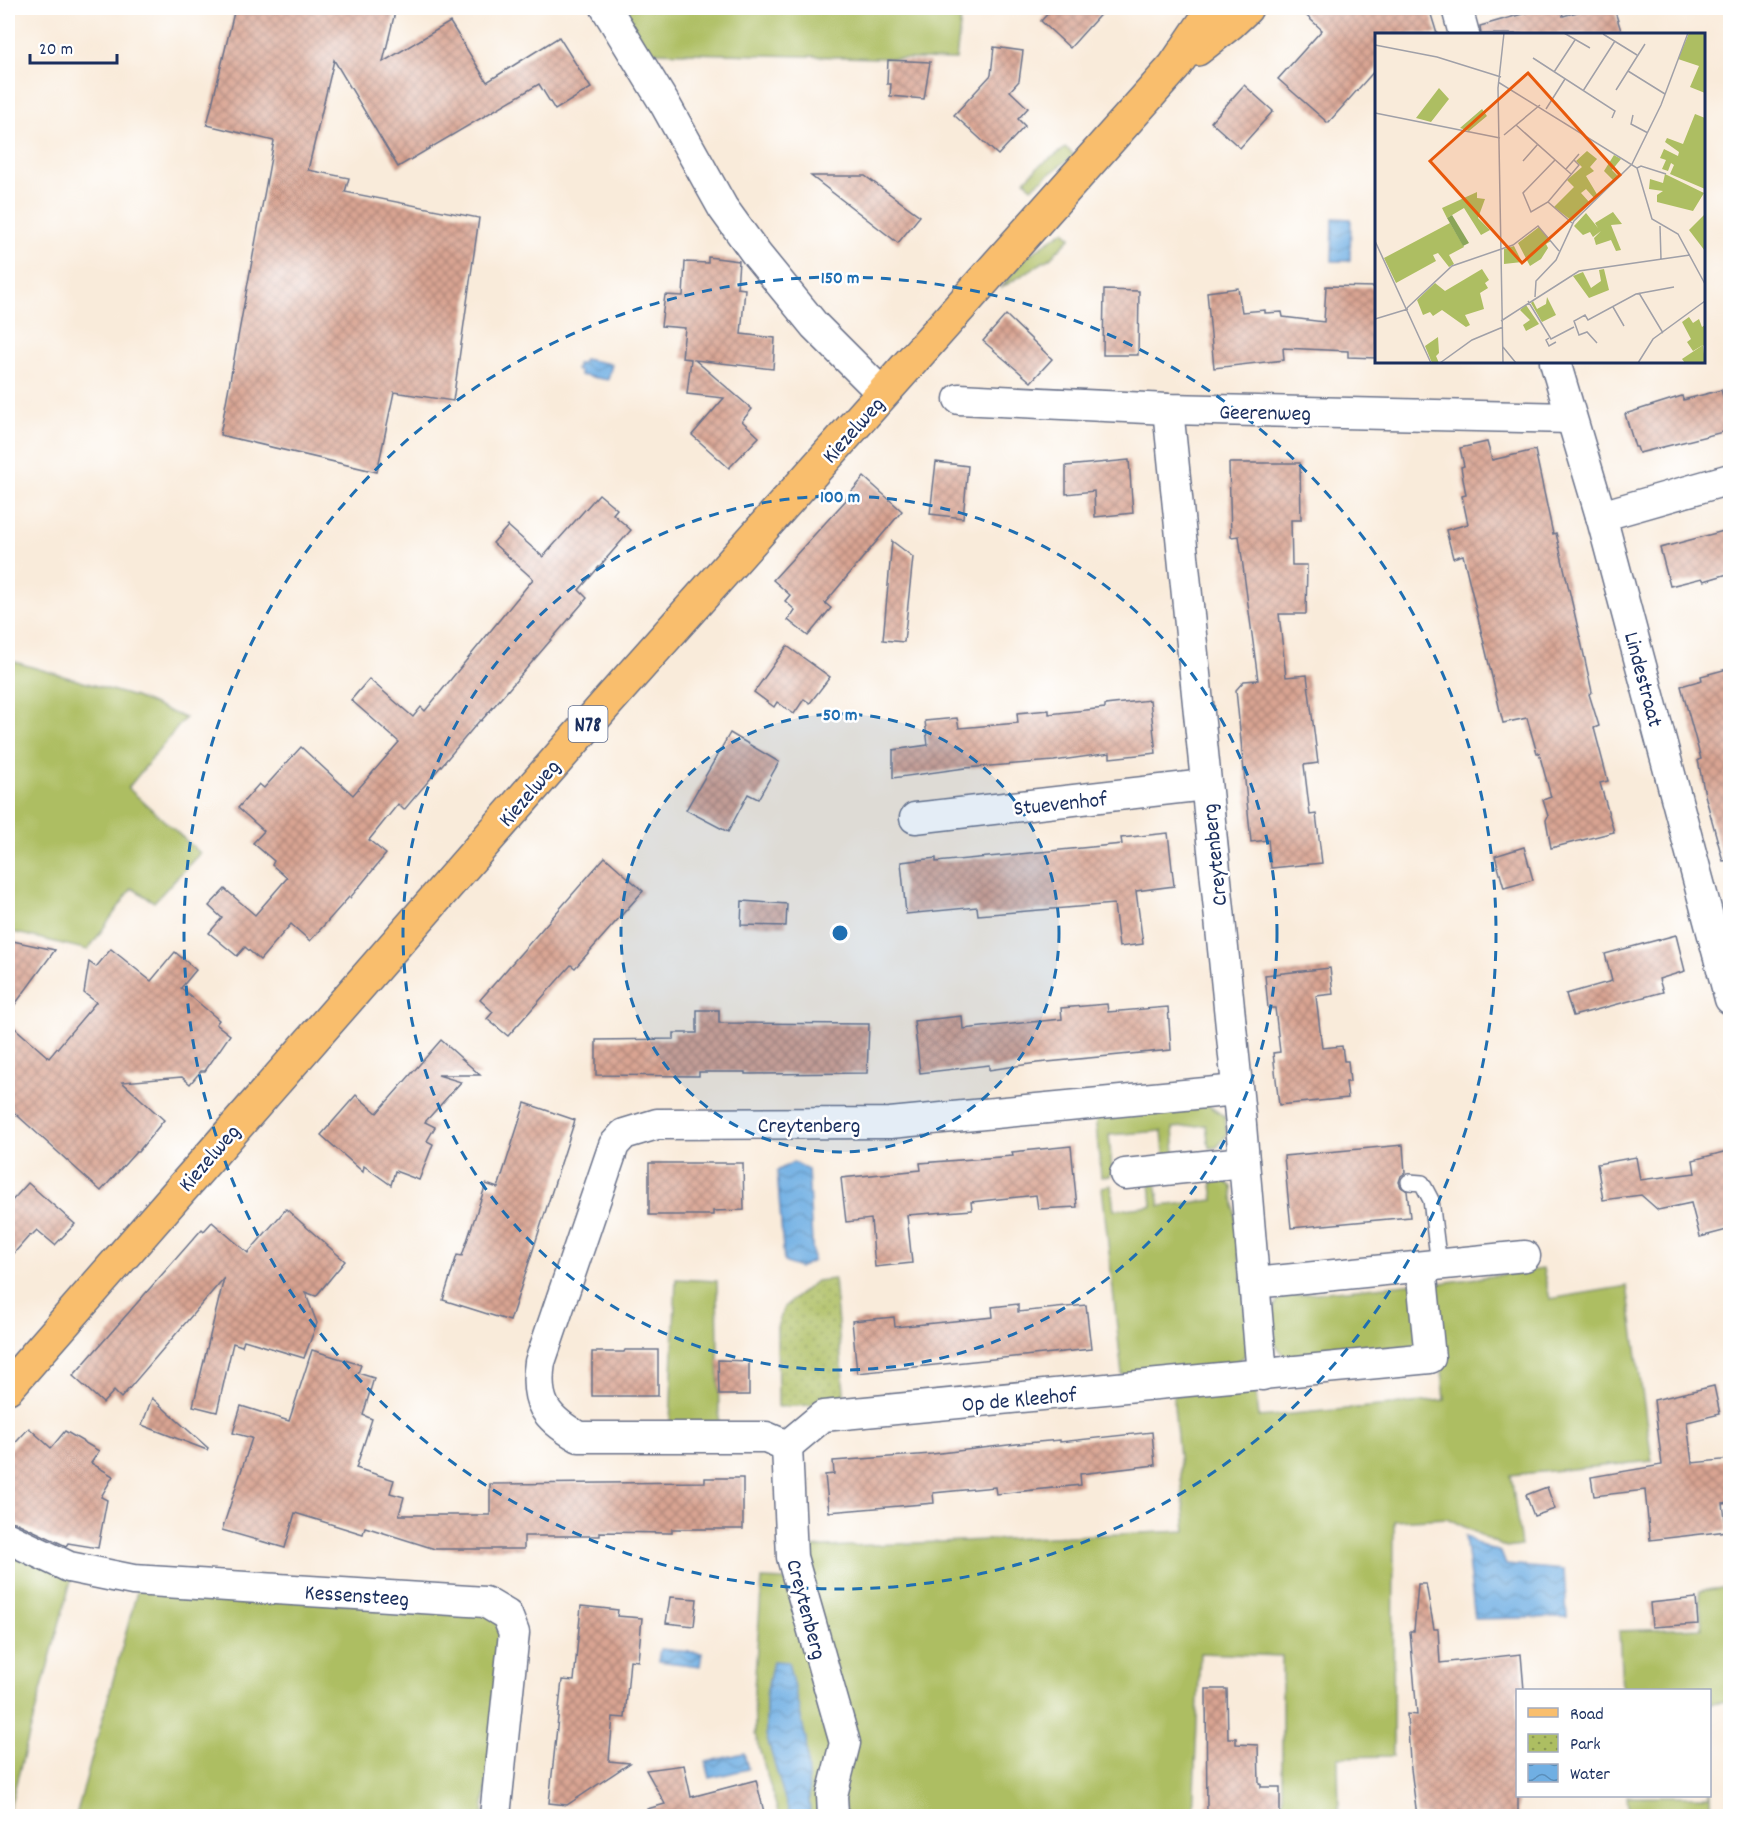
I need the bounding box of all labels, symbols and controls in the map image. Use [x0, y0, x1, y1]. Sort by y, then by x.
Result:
scale bar [30, 27, 117, 65]
inset map [1375, 33, 1705, 363]
text: 20 m [39, 38, 73, 63]
text: 150 m [821, 267, 859, 292]
street label: Kiezelweg [816, 391, 893, 472]
street label: Geerenweg [1219, 398, 1311, 431]
text: 100 m [820, 486, 860, 511]
street label: Lindestraat [1614, 629, 1669, 731]
text: 50 m [823, 704, 857, 729]
road number: N78 [568, 706, 608, 742]
street label: Kiezelweg [492, 754, 569, 835]
street label: Stuevenhof [1012, 785, 1110, 826]
street label: Creytenberg [1196, 802, 1237, 907]
centre of rings [830, 923, 850, 943]
street label: Creytenberg [758, 1112, 860, 1143]
street label: Kiezelweg [172, 1119, 249, 1200]
street label: Op de Kleehof [961, 1381, 1079, 1422]
street label: Creytenberg [776, 1556, 833, 1663]
street label: Kessensteeg [304, 1578, 410, 1617]
legend [1516, 1689, 1711, 1797]
text: Road [1570, 1703, 1604, 1728]
text: Park [1570, 1733, 1601, 1758]
text: Water [1570, 1763, 1610, 1788]

